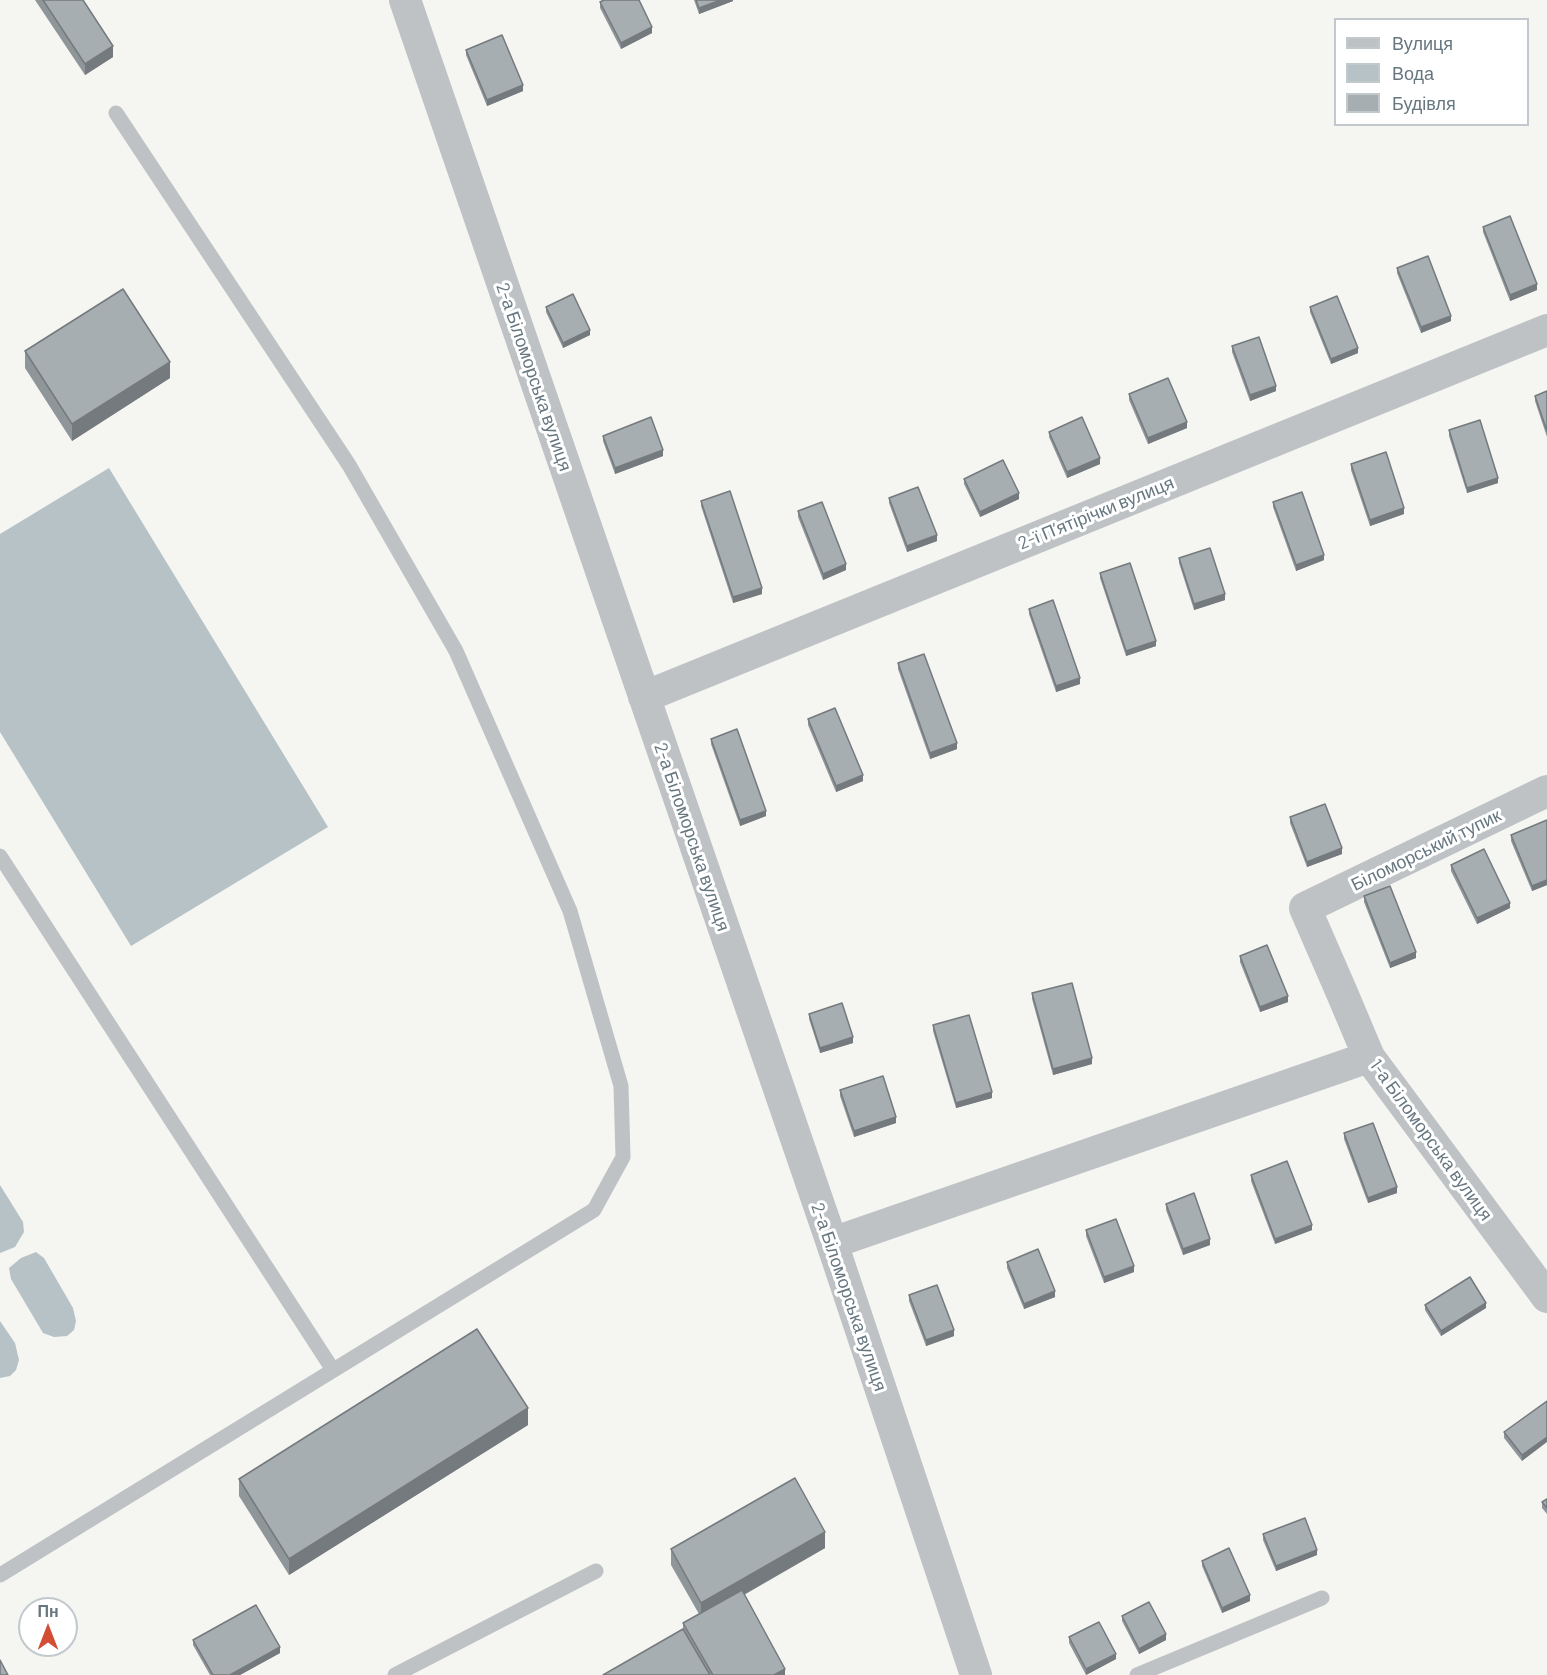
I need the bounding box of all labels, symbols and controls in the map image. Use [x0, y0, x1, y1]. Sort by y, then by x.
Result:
legend [1334, 18, 1529, 126]
text: Вулиця [1392, 32, 1453, 54]
text: Вода [1392, 62, 1434, 84]
text: Будівля [1392, 92, 1456, 114]
street label: 2-а Біломорська вулиця [492, 280, 576, 474]
street label: 2-ї П’ятірічки вулиця [1015, 472, 1177, 554]
street label: 2-а Біломорська вулиця [650, 740, 734, 934]
street label: Біломорський тупик [1348, 804, 1504, 896]
street label: 1-а Біломорська вулиця [1365, 1055, 1497, 1225]
street label: 2-а Біломорська вулиця [807, 1200, 891, 1394]
north arrow [18, 1597, 78, 1657]
text: Пн [37, 1601, 59, 1620]

